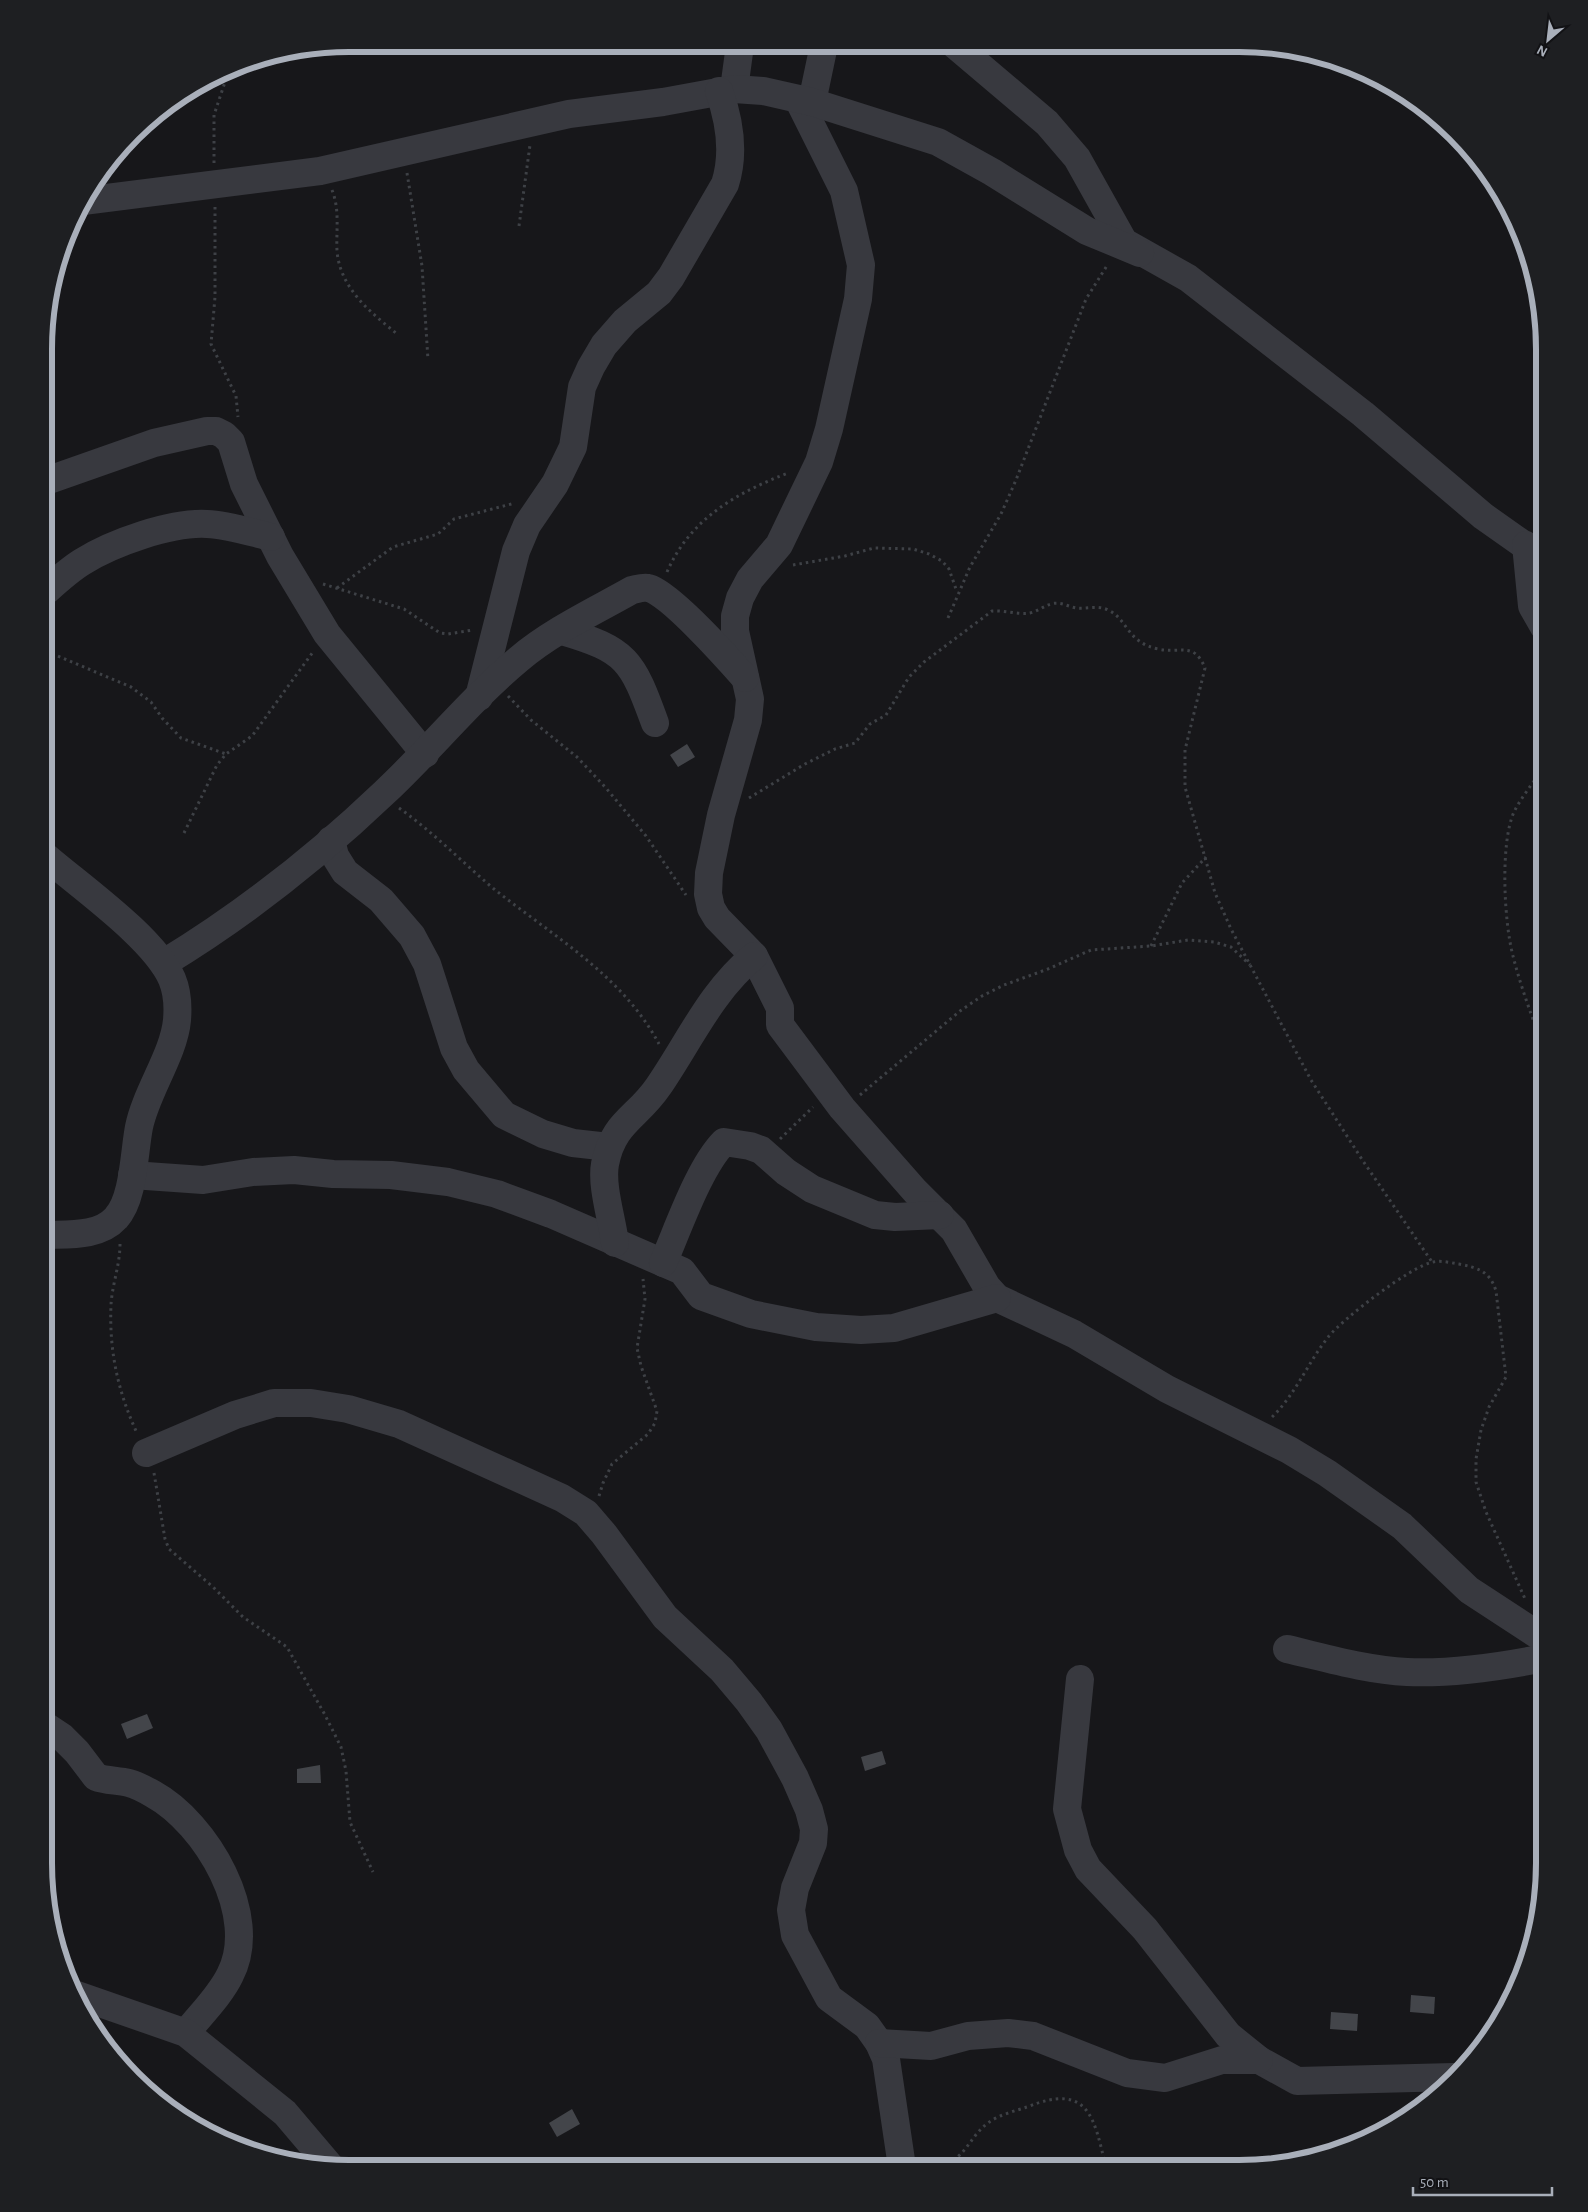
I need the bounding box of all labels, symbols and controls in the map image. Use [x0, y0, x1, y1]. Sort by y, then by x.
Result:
north arrow [1523, 15, 1573, 65]
text: N [1535, 42, 1550, 59]
scale bar [1413, 2164, 1552, 2196]
text: 50 m [1420, 2175, 1449, 2190]

